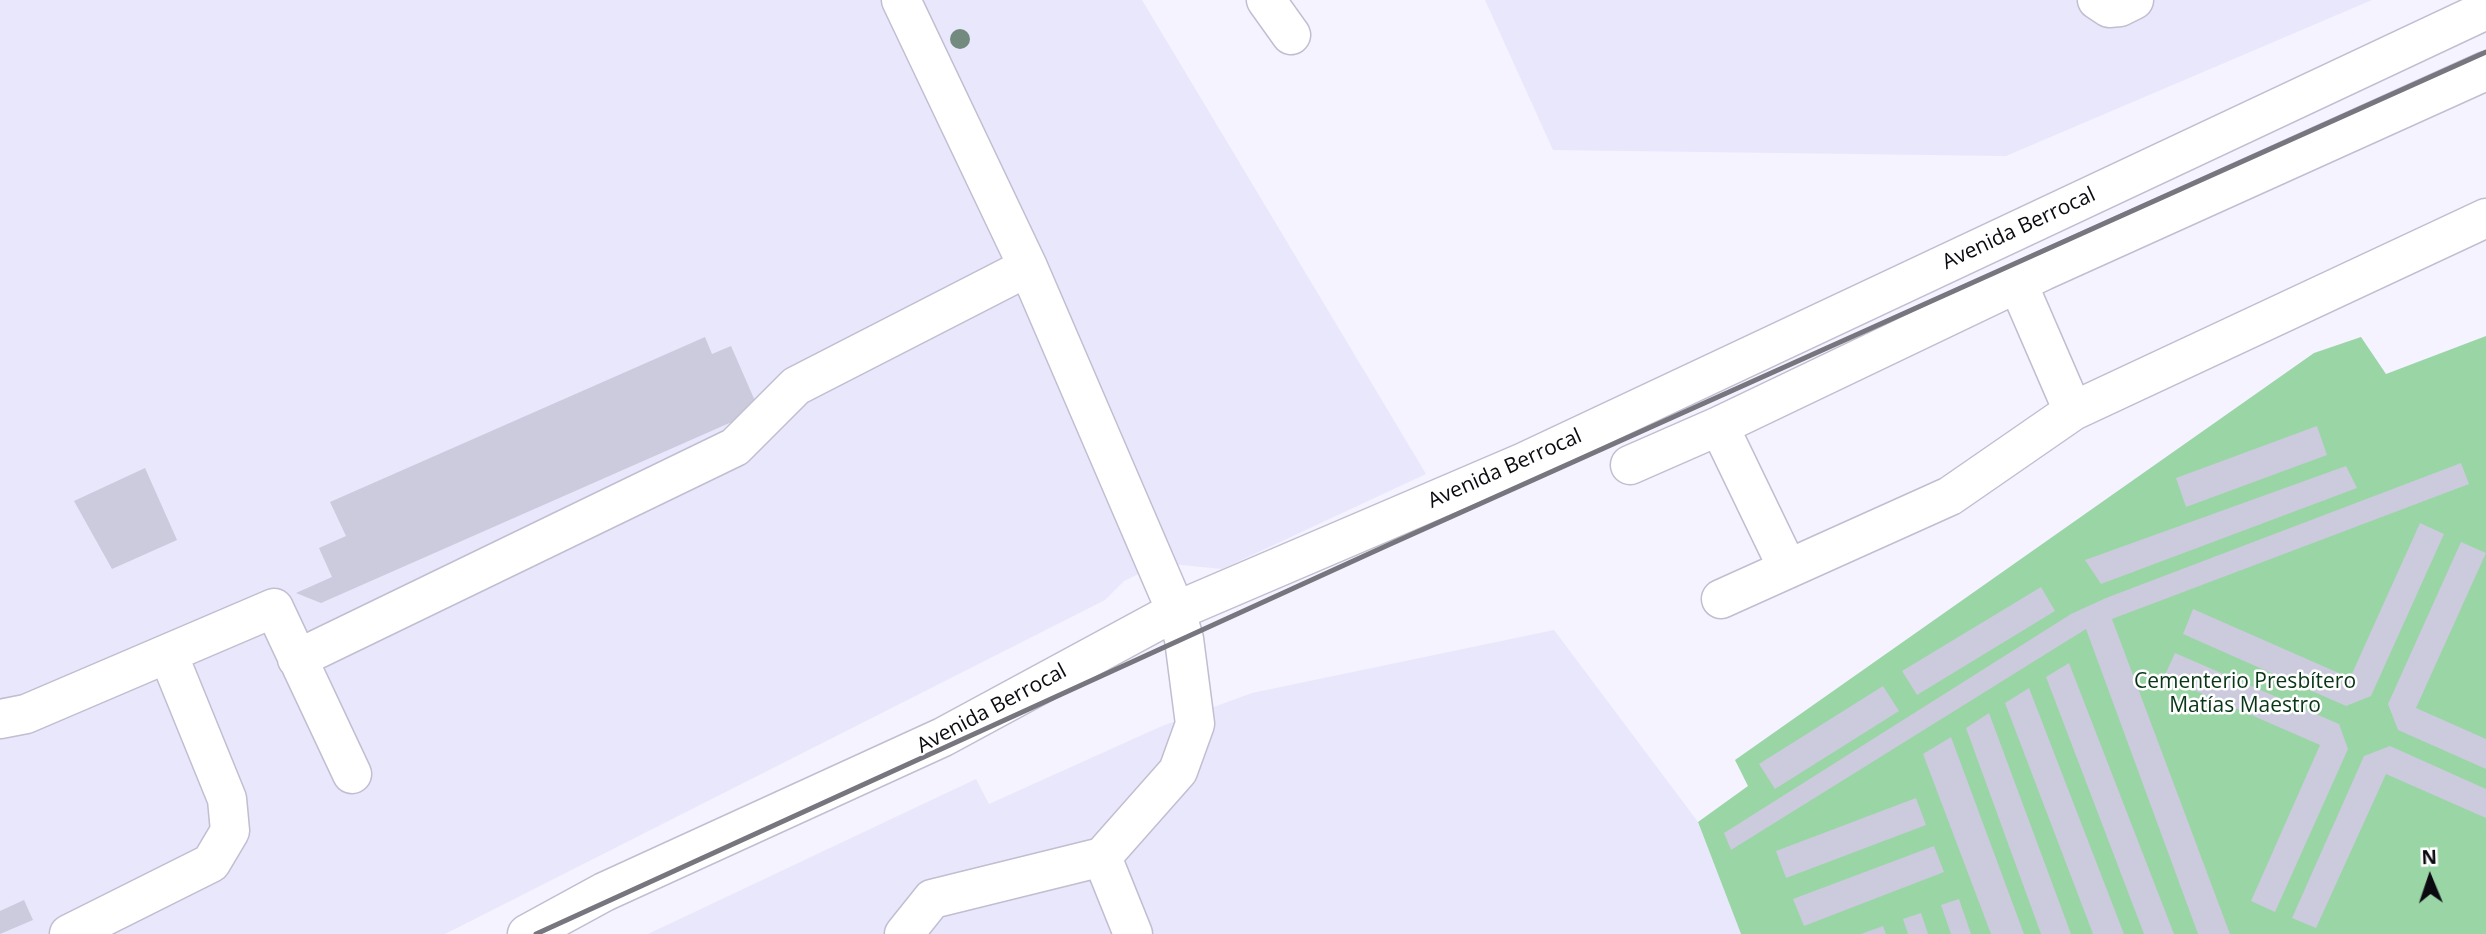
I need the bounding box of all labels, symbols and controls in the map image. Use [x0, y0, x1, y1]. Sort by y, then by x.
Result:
street label: Avenida Berrocal [1938, 183, 2100, 275]
street label: Avenida Berrocal [1424, 424, 1586, 514]
street label: Avenida Berrocal [913, 659, 1071, 759]
park label: Cementerio Presbítero Matías Maestro [2134, 669, 2356, 719]
north arrow [2395, 843, 2465, 913]
text: N [2421, 844, 2437, 870]

